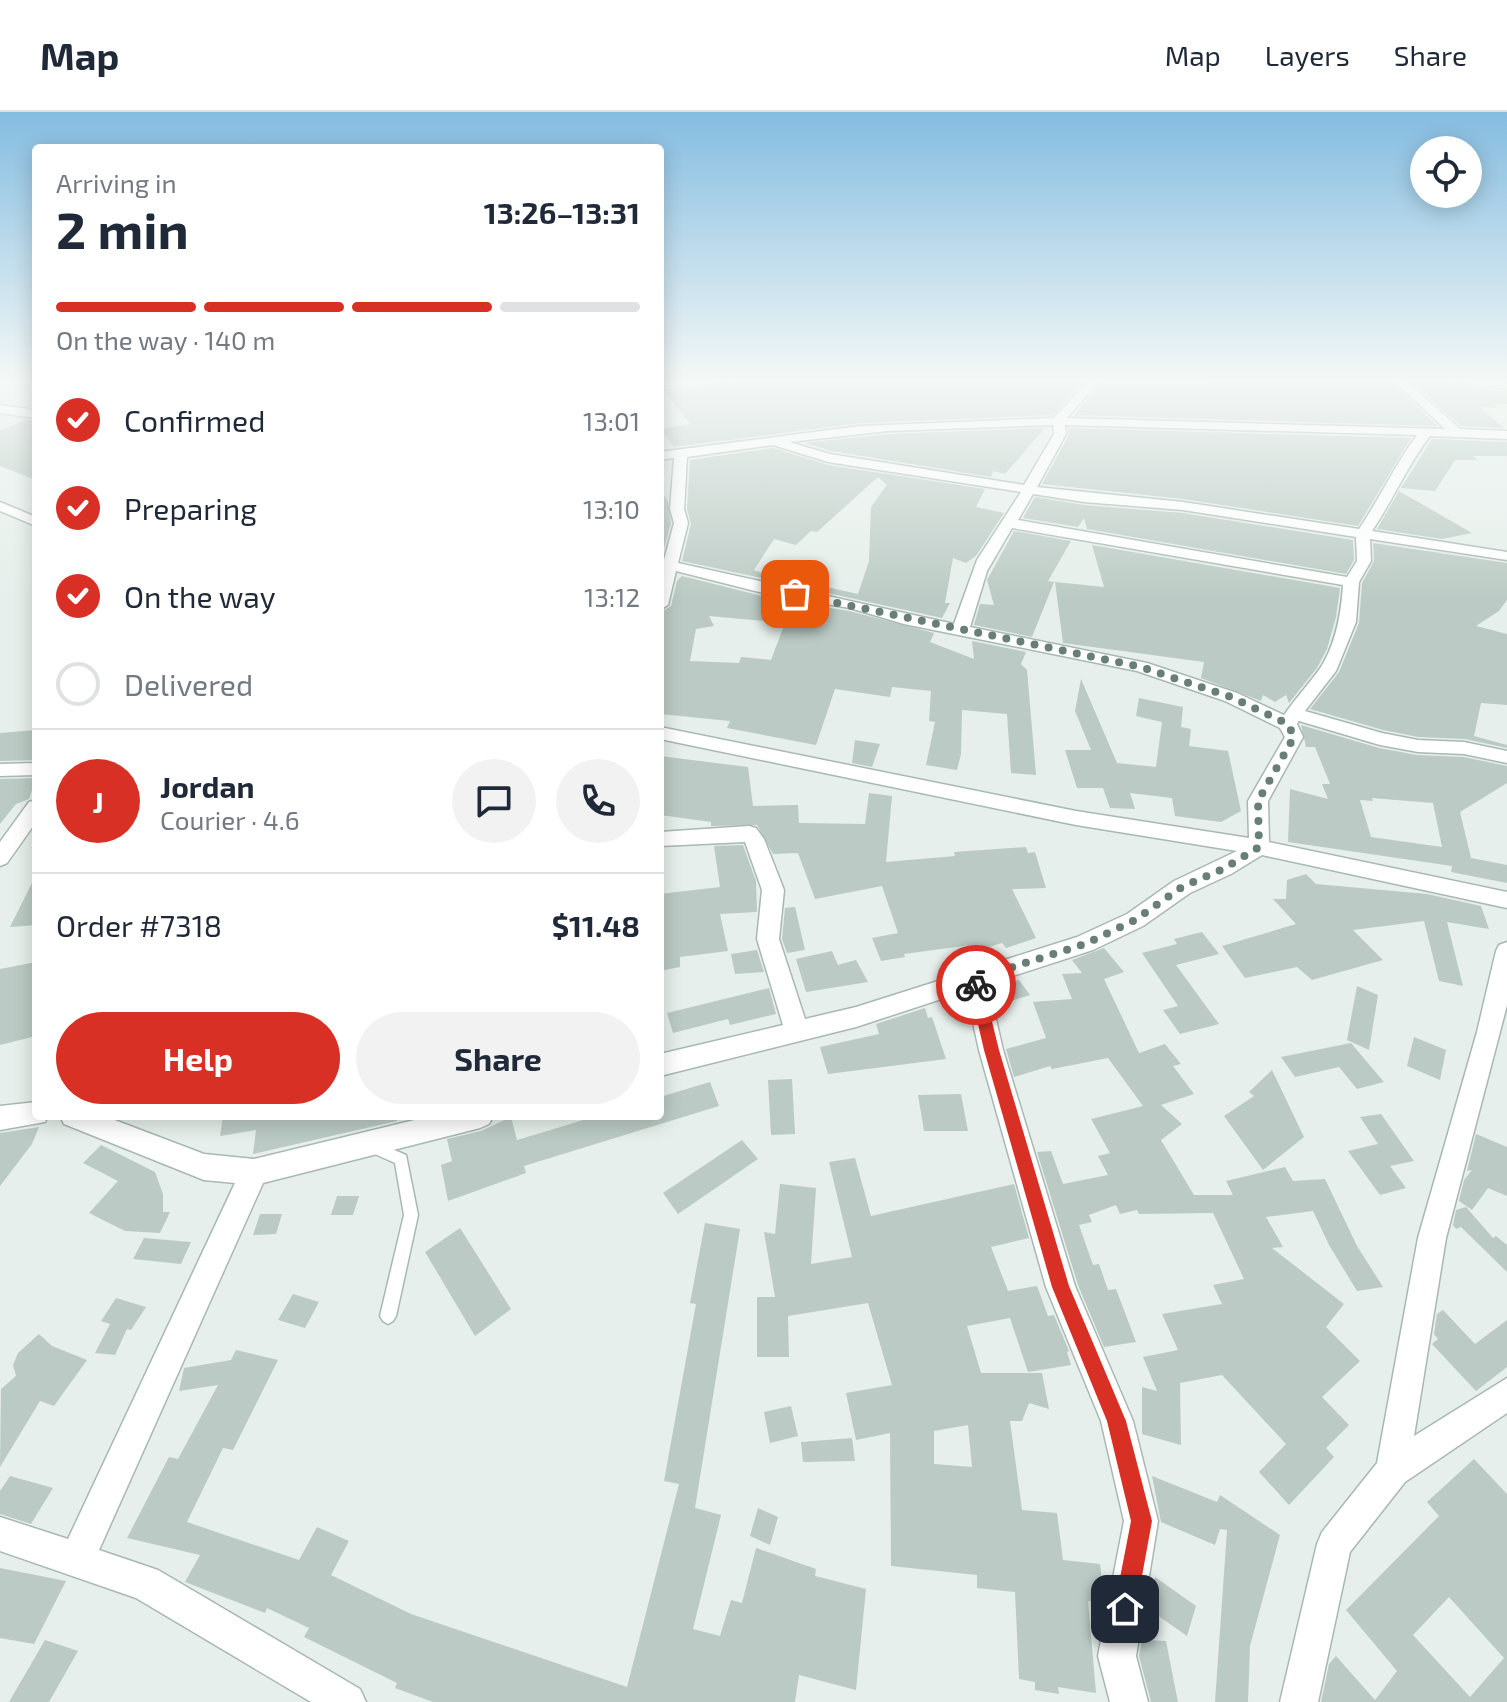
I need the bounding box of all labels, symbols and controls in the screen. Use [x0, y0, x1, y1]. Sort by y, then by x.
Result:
text: Map [40, 32, 119, 78]
text: Map [1165, 38, 1221, 72]
text: Layers [1265, 38, 1350, 72]
text: Share [1394, 38, 1467, 72]
map controls [1410, 136, 1482, 208]
button: locate [1410, 136, 1482, 208]
text: Arriving in [56, 167, 177, 198]
text: 13:26–13:31 [484, 194, 640, 230]
text: 2 min [56, 197, 189, 259]
text: On the way · 140 m [56, 324, 275, 355]
icon: check [56, 398, 100, 442]
text: Confirmed [124, 402, 265, 438]
text: 13:01 [583, 405, 640, 436]
icon: check [56, 486, 100, 530]
text: Preparing [124, 490, 257, 526]
text: 13:10 [583, 493, 640, 524]
pin [761, 560, 829, 628]
icon: bag [773, 572, 817, 616]
icon: check [56, 574, 100, 618]
text: On the way [124, 578, 276, 614]
text: 13:12 [584, 581, 640, 612]
text: Delivered [124, 666, 253, 702]
button: chat [452, 759, 536, 843]
button: phone [556, 759, 640, 843]
text: Jordan [160, 768, 255, 804]
text: J [92, 783, 104, 819]
text: Courier · 4.6 [160, 804, 300, 835]
text: Order #7318 [56, 907, 222, 943]
text: $11.48 [552, 907, 640, 943]
courier [936, 945, 1016, 1025]
icon: bike [954, 963, 998, 1007]
button: Help [56, 1012, 340, 1104]
button: Share [356, 1012, 640, 1104]
pin [1091, 1575, 1159, 1643]
icon: home [1103, 1587, 1147, 1631]

